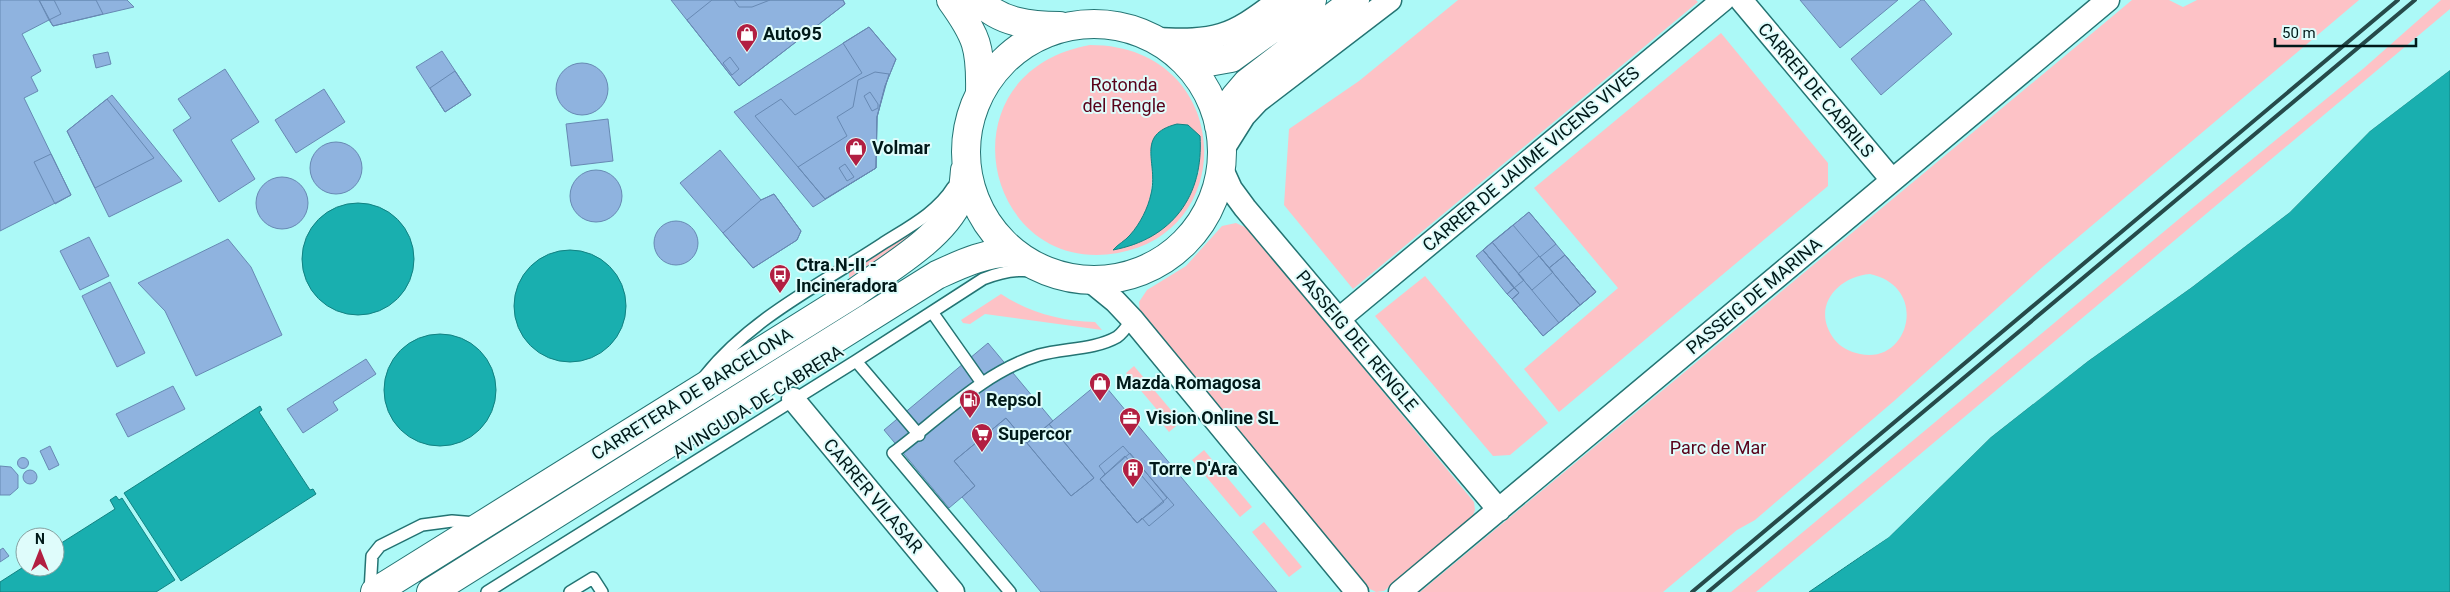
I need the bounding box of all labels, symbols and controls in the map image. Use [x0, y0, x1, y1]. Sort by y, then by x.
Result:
scale bar [2275, 15, 2416, 47]
street label: CARRER DE CABRILS [1754, 18, 1879, 161]
shop icon: Auto95 [735, 22, 759, 53]
place label: Auto95 [763, 23, 822, 44]
text: 50 m [2282, 24, 2316, 42]
street label: CARRER DE JAUME VICENS VIVES [1418, 62, 1644, 255]
park label: Rotonda del Rengle [1082, 74, 1166, 116]
shop icon: Volmar [844, 136, 868, 167]
place label: Volmar [872, 137, 931, 158]
street label: PASSEIG DE MARINA [1682, 233, 1826, 358]
place label: Ctra.N-II - Incineradora [796, 254, 898, 296]
bus stop icon: Ctra.N-II - Incineradora [768, 263, 792, 294]
street label: PASSEIG DEL RENGLE [1292, 266, 1423, 415]
street label: CARRETERA DE BARCELONA [587, 323, 796, 464]
street label: AVINGUDA DE CABRERA [669, 340, 847, 463]
shop icon: Mazda Romagosa [1088, 371, 1112, 402]
place label: Mazda Romagosa [1116, 372, 1261, 393]
fuel station icon: Repsol [958, 388, 982, 419]
place label: Repsol [986, 389, 1042, 410]
office icon: Vision Online SL [1118, 406, 1142, 437]
place label: Vision Online SL [1146, 407, 1279, 428]
supermarket icon: Supercor [970, 422, 994, 453]
place label: Supercor [998, 423, 1072, 444]
street label: CARRER VILASAR [819, 434, 927, 557]
park label: Parc de Mar [1670, 437, 1766, 458]
building icon: Torre D'Ara [1121, 457, 1145, 488]
place label: Torre D'Ara [1149, 458, 1238, 479]
north arrow [15, 527, 65, 577]
text: N [35, 531, 45, 547]

